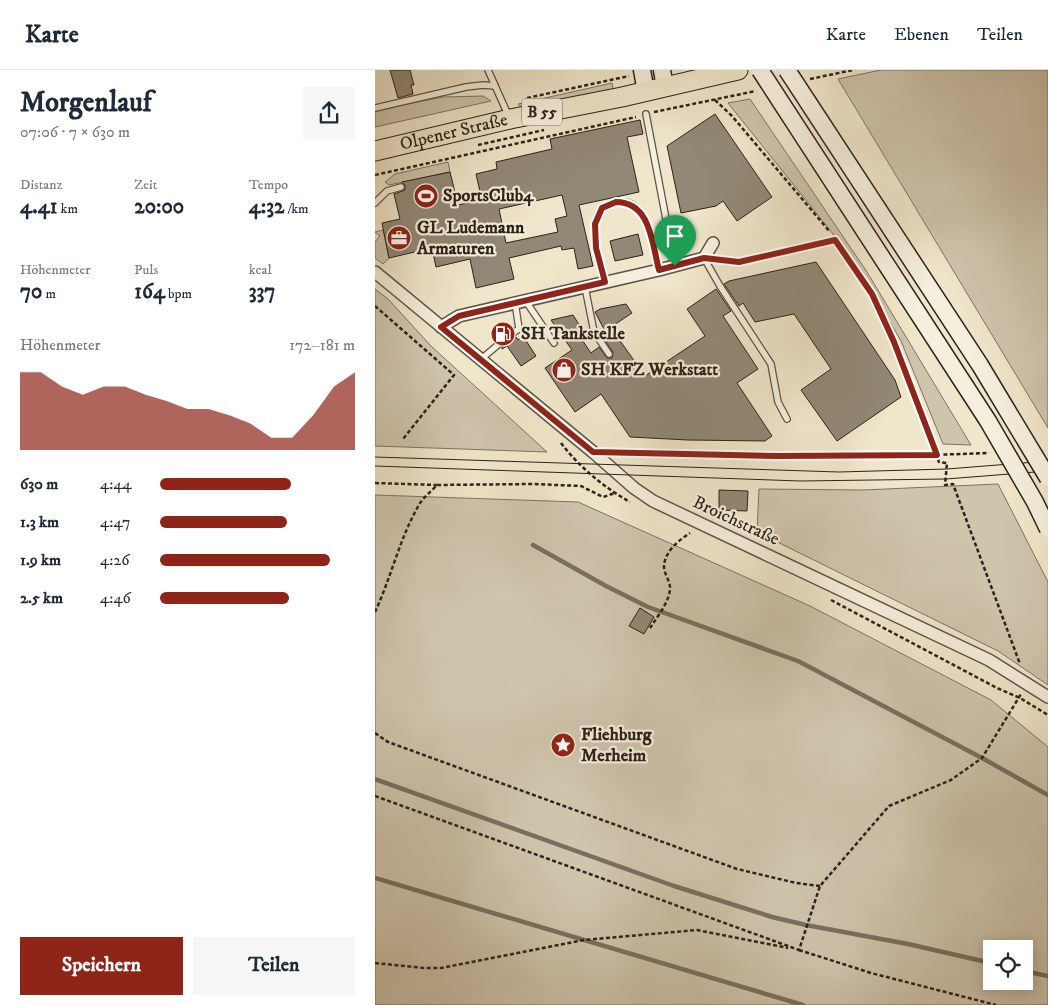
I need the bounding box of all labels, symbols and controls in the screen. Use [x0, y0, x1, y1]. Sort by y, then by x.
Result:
text: Karte [25, 20, 79, 50]
text: Karte [826, 24, 866, 46]
text: Ebenen [894, 24, 949, 46]
text: Teilen [977, 24, 1023, 46]
text: Morgenlauf [20, 85, 152, 120]
button: share [303, 87, 355, 139]
road number: B 55 [522, 98, 562, 126]
street label: Olpener Straße [398, 109, 510, 156]
text: 07:06 · 7 × 630 m [20, 122, 130, 142]
text: Distanz [20, 176, 63, 194]
text: Zeit [134, 176, 157, 194]
text: Tempo [249, 176, 288, 194]
sports icon: SportsClub4 [413, 183, 439, 209]
place label: SportsClub4 [443, 185, 534, 207]
text: 4.41 [20, 194, 58, 220]
text: 20:00 [134, 194, 184, 220]
text: 4:32 [249, 194, 284, 220]
text: km [58, 200, 78, 218]
text: /km [284, 200, 309, 218]
pin [654, 215, 696, 266]
place label: GL Ludemann Armaturen [416, 217, 525, 260]
icon: arrive [661, 222, 689, 250]
office icon: GL Ludemann Armaturen [386, 225, 412, 251]
text: Höhenmeter [20, 261, 90, 279]
text: Puls [134, 261, 158, 279]
text: kcal [249, 261, 272, 279]
text: 70 [20, 279, 42, 305]
text: 164 [134, 279, 165, 305]
text: 337 [249, 279, 275, 305]
text: m [42, 285, 56, 303]
text: bpm [165, 285, 192, 303]
fuel station icon: SH Tankstelle [490, 321, 516, 347]
place label: SH Tankstelle [521, 323, 625, 345]
text: Höhenmeter [20, 335, 101, 355]
text: 172–181 m [289, 335, 355, 355]
shop icon: SH KFZ Werkstatt [551, 357, 577, 383]
place label: SH KFZ Werkstatt [581, 359, 718, 381]
text: 630 m [20, 474, 58, 494]
text: 4:44 [100, 474, 132, 494]
street label: Broichstraße [689, 491, 783, 551]
text: 1.3 km [20, 512, 59, 532]
text: 4:47 [100, 512, 131, 532]
text: 1.9 km [20, 550, 61, 570]
text: 4:26 [100, 550, 130, 570]
text: 2.5 km [20, 588, 63, 608]
text: 4:46 [100, 588, 131, 608]
place label: Fliehburg Merheim [581, 724, 653, 767]
place icon: Fliehburg Merheim [550, 732, 576, 758]
button: Speichern [20, 937, 183, 995]
button: Teilen [193, 937, 355, 995]
map controls [983, 940, 1033, 990]
button: locate [983, 940, 1033, 990]

